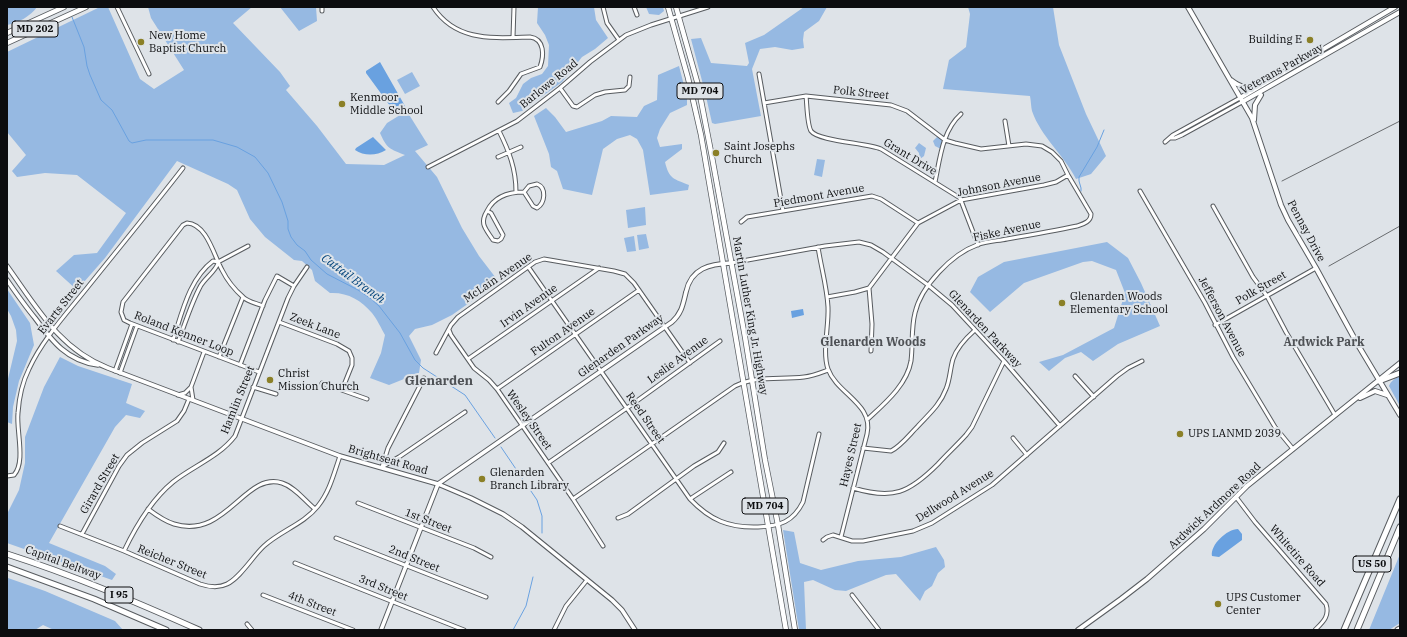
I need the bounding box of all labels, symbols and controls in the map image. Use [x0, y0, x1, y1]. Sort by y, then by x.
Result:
road number: MD 202 [12, 21, 58, 37]
place label: New Home Baptist Church [149, 29, 226, 55]
place label: Building E [1248, 33, 1302, 47]
marker: Building E [1305, 35, 1315, 45]
marker: New Home Baptist Church [136, 37, 146, 47]
street label: Veterans Parkway [1238, 41, 1326, 97]
street label: Barlowe Road [517, 57, 581, 111]
road number: MD 704 [677, 83, 723, 99]
street label: Polk Street [832, 84, 890, 102]
place label: Kenmoor Middle School [350, 91, 423, 117]
marker: Kenmoor Middle School [337, 99, 347, 109]
street label: Grant Drive [881, 136, 939, 178]
place label: Saint Josephs Church [724, 140, 795, 166]
marker: Saint Josephs Church [711, 148, 721, 158]
street label: Johnson Avenue [956, 170, 1042, 200]
street label: Piedmont Avenue [773, 182, 865, 210]
street label: Pennsy Drive [1284, 198, 1328, 264]
street label: Fiske Avenue [972, 217, 1042, 245]
street label: Martin Luther King Jr. Highway [730, 236, 770, 396]
street label: McLain Avenue [461, 250, 535, 306]
water label: Cattail Branch [318, 251, 388, 307]
street label: Polk Street [1233, 268, 1289, 308]
street label: Jefferson Avenue [1195, 275, 1249, 359]
street label: Evarts Street [35, 277, 87, 337]
street label: Irvin Avenue [498, 281, 560, 331]
street label: Glenarden Parkway [946, 287, 1024, 371]
place label: Glenarden Woods Elementary School [1070, 290, 1168, 316]
marker: Glenarden Woods Elementary School [1057, 298, 1067, 308]
street label: Fulton Avenue [528, 305, 598, 359]
street label: Roland Kenner Loop [132, 309, 236, 359]
street label: Zeek Lane [288, 310, 342, 342]
street label: Glenarden Parkway [576, 312, 666, 380]
street label: Leslie Avenue [645, 334, 711, 386]
district label: Glenarden Woods [820, 336, 926, 350]
district label: Ardwick Park [1283, 336, 1365, 350]
street label: Hamlin Street [218, 364, 258, 436]
place label: Christ Mission Church [278, 367, 359, 393]
district label: Glenarden [405, 373, 473, 389]
marker: Christ Mission Church [265, 375, 275, 385]
street label: Wesley Street [504, 388, 554, 452]
street label: Reed Street [623, 390, 667, 446]
street label: Hayes Street [837, 422, 865, 488]
place label: UPS LANMD 2039 [1188, 427, 1281, 441]
marker: UPS LANMD 2039 [1175, 429, 1185, 439]
street label: Brightseat Road [347, 442, 429, 478]
street label: Girard Street [77, 452, 123, 516]
street label: Ardwick Ardmore Road [1166, 460, 1264, 552]
place label: Glenarden Branch Library [490, 466, 569, 492]
street label: Dellwood Avenue [914, 467, 996, 525]
marker: Glenarden Branch Library [477, 474, 487, 484]
road number: MD 704 [742, 498, 788, 514]
street label: 1st Street [403, 506, 453, 536]
street label: Whitetire Road [1267, 522, 1327, 590]
street label: Reicher Street [136, 542, 208, 582]
street label: Capital Beltway [23, 543, 103, 583]
street label: 2nd Street [387, 543, 441, 575]
road number: US 50 [1353, 556, 1391, 572]
street label: 3rd Street [357, 572, 409, 604]
road number: I 95 [105, 587, 133, 603]
street label: 4th Street [286, 589, 338, 619]
place label: UPS Customer Center [1226, 591, 1301, 617]
marker: UPS Customer Center [1213, 599, 1223, 609]

